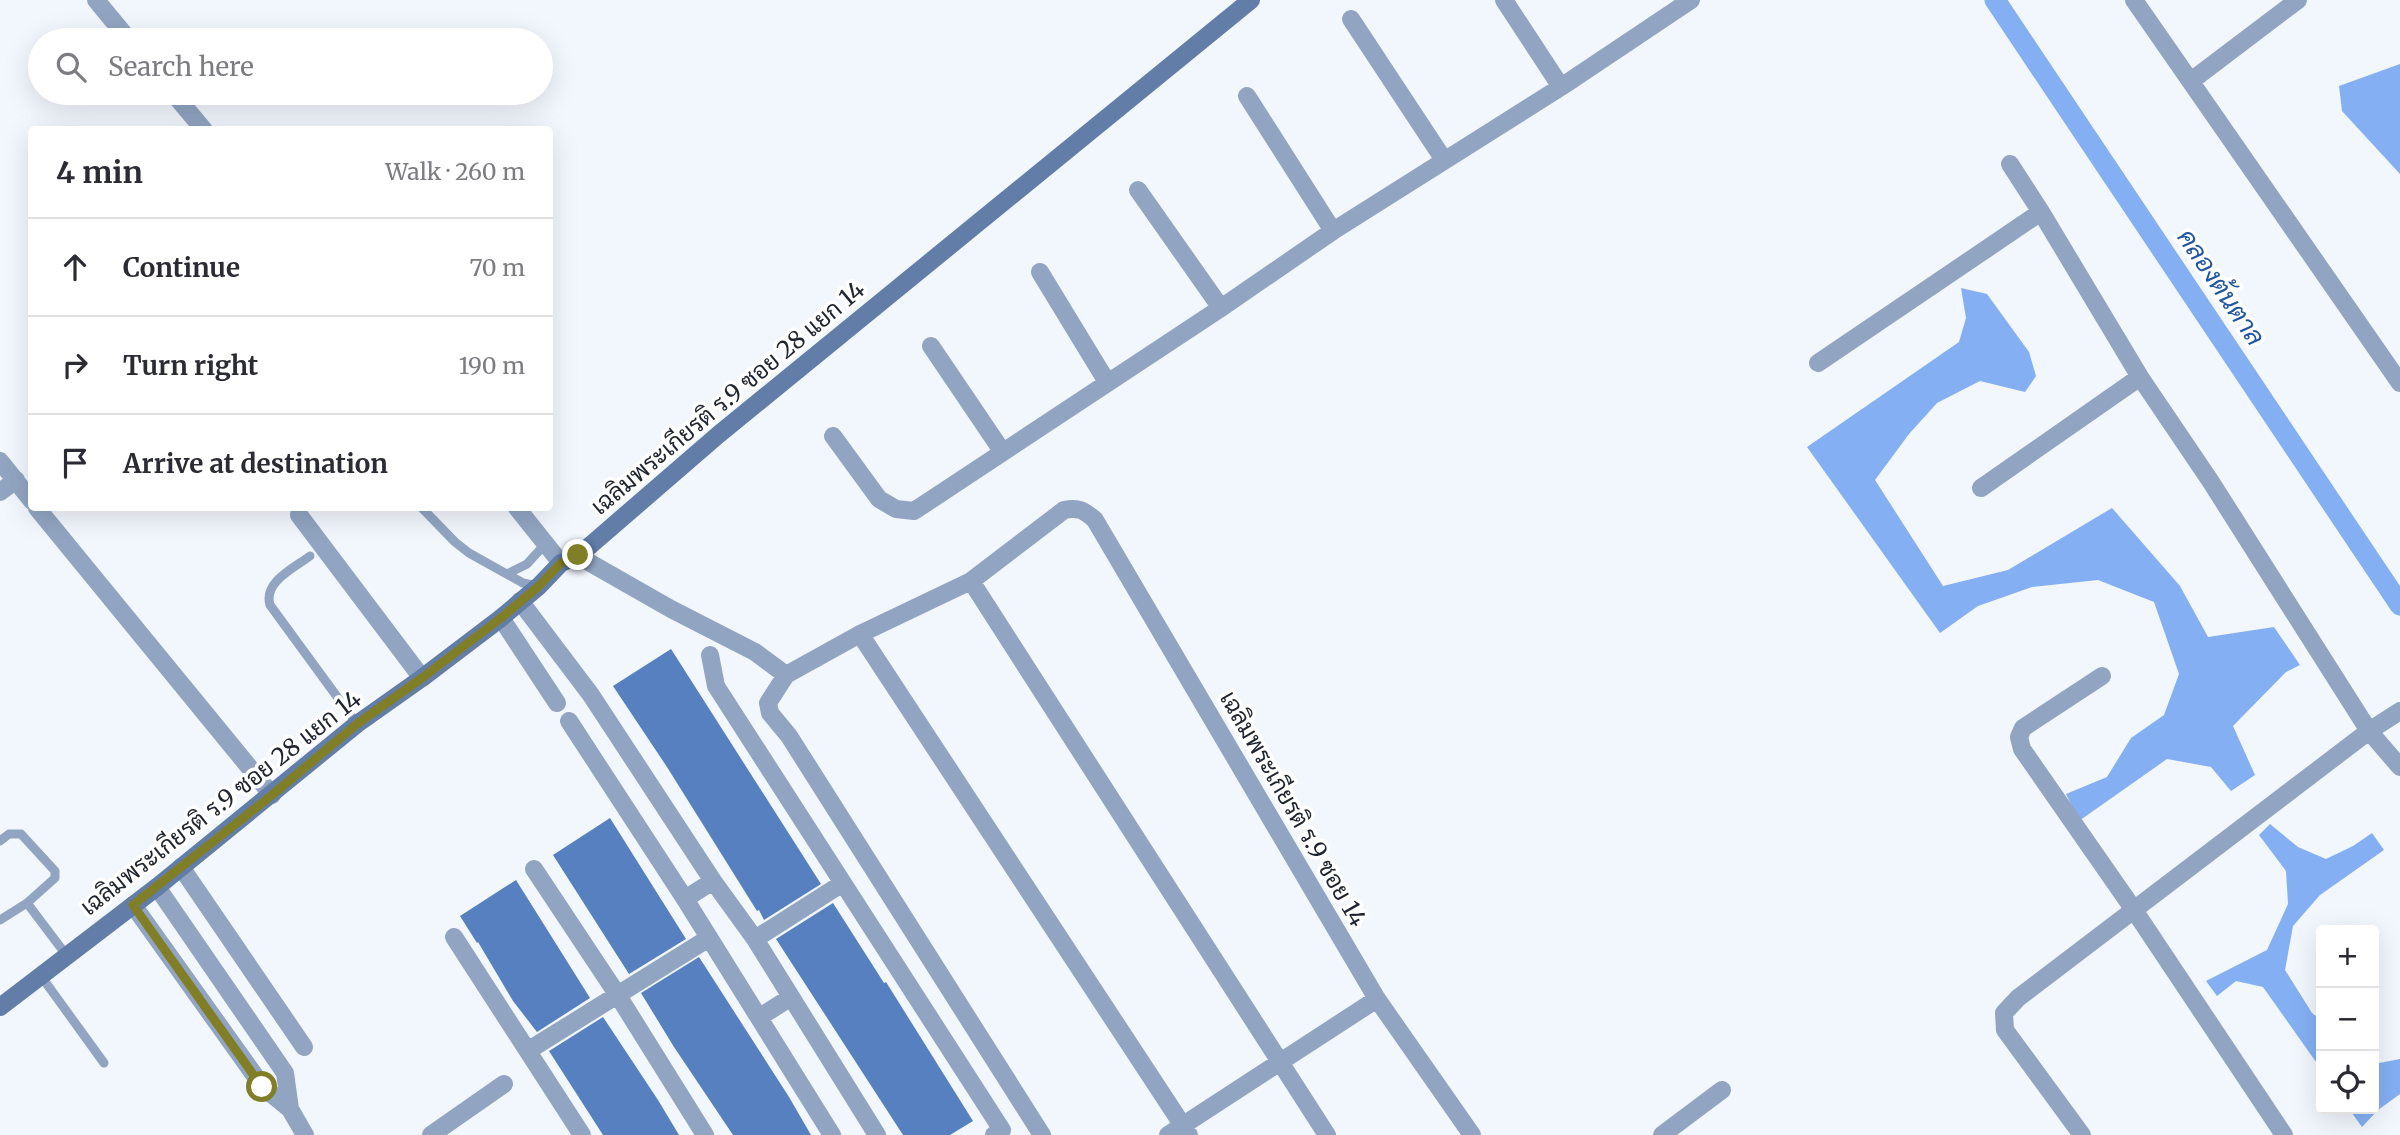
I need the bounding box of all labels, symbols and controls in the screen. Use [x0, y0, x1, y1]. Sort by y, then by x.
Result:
search box [28, 28, 553, 105]
icon: search [52, 48, 90, 86]
text: Search here [108, 50, 254, 83]
text: 4 min [56, 153, 143, 191]
text: Walk · 260 m [385, 157, 525, 186]
water label: คลองต้นตาล [2170, 222, 2272, 351]
icon: ahead [56, 248, 94, 286]
text: Continue [123, 251, 240, 284]
text: 70 m [469, 253, 525, 282]
street label: เฉลิมพระเกียรติ ร.9 ซอย 28 แยก 14 [584, 274, 871, 521]
icon: right [56, 346, 94, 384]
text: Turn right [123, 349, 258, 382]
text: 190 m [459, 351, 525, 380]
icon: arrive [56, 444, 94, 482]
text: Arrive at destination [123, 447, 388, 480]
route end [562, 539, 593, 570]
street label: เฉลิมพระเกียรติ ร.9 ซอย 28 แยก 14 [74, 683, 368, 922]
street label: เฉลิมพระเกียรติ ร.9 ซอย 14 [1213, 685, 1374, 932]
map controls [2316, 925, 2379, 1114]
button: + [2316, 925, 2379, 988]
button: − [2316, 988, 2379, 1051]
button: locate [2316, 1051, 2379, 1114]
route start [246, 1071, 277, 1102]

